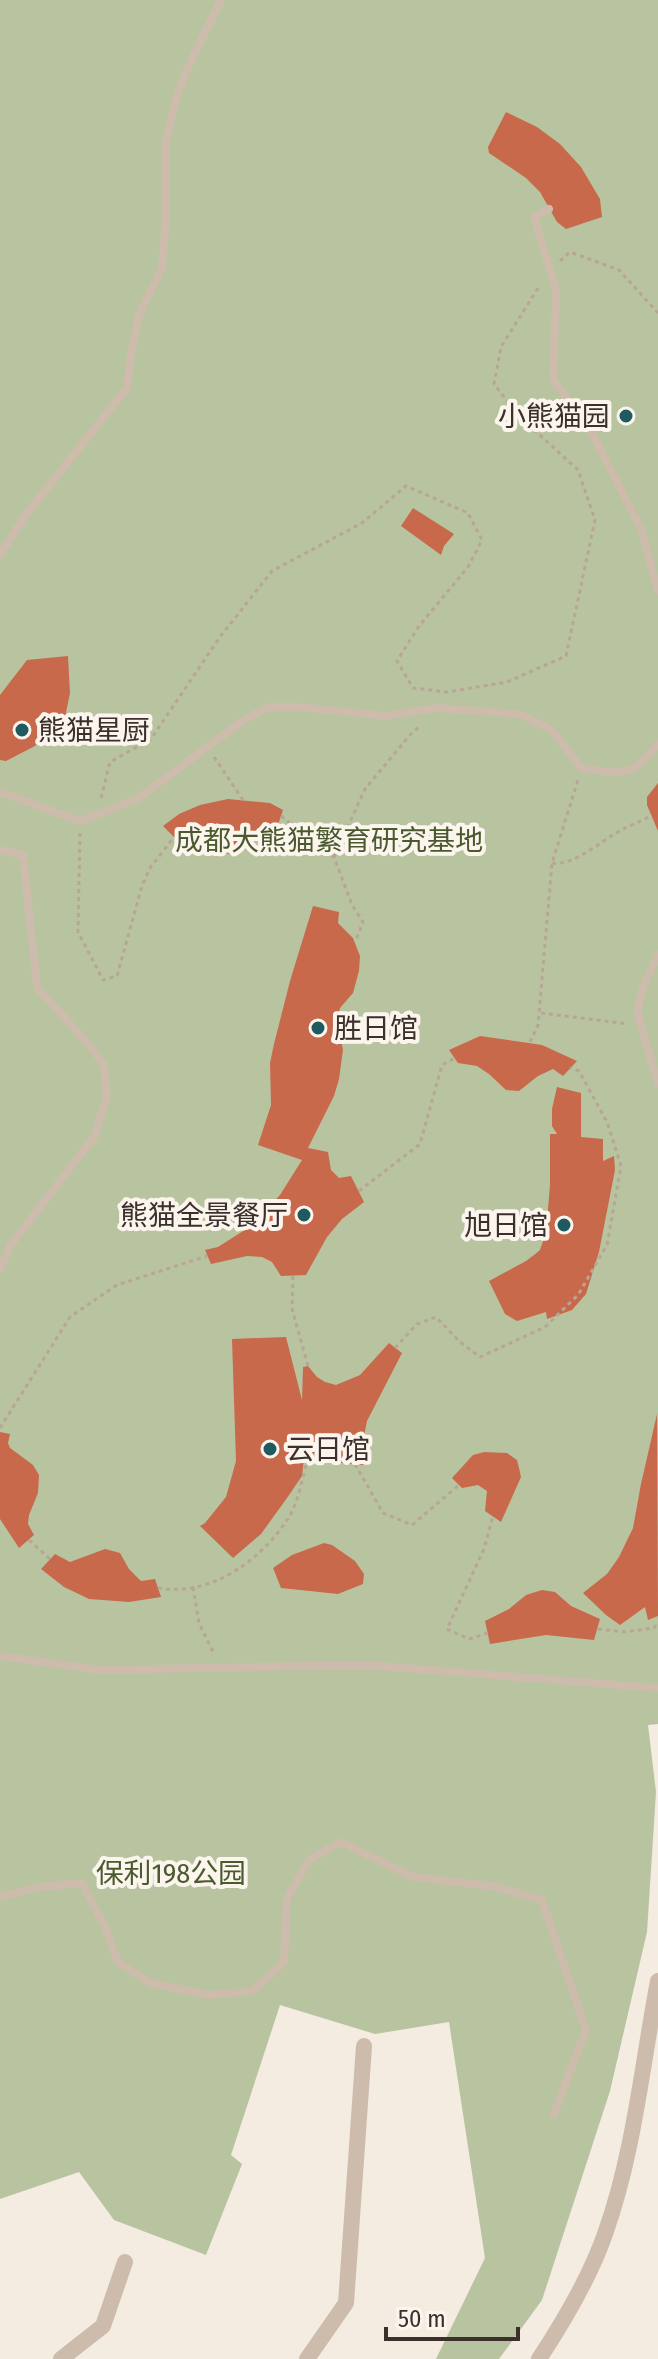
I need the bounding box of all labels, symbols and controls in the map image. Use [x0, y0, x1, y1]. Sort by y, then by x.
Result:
place label: 小熊猫园 [498, 400, 610, 433]
marker: 小熊猫园 [617, 407, 635, 425]
place label: 熊猫星厨 [38, 714, 150, 747]
marker: 熊猫星厨 [13, 721, 31, 739]
park label: 成都大熊猫繁育研究基地 [175, 824, 483, 857]
place label: 胜日馆 [334, 1012, 418, 1045]
marker: 胜日馆 [309, 1019, 327, 1037]
place label: 熊猫全景餐厅 [120, 1199, 288, 1232]
marker: 熊猫全景餐厅 [295, 1206, 313, 1224]
place label: 旭日馆 [464, 1209, 548, 1242]
marker: 旭日馆 [555, 1216, 573, 1234]
place label: 云日馆 [286, 1433, 370, 1466]
marker: 云日馆 [261, 1440, 279, 1458]
park label: 保利198公园 [96, 1857, 246, 1890]
scale bar [386, 2291, 518, 2341]
text: 50 m [398, 2305, 446, 2333]

